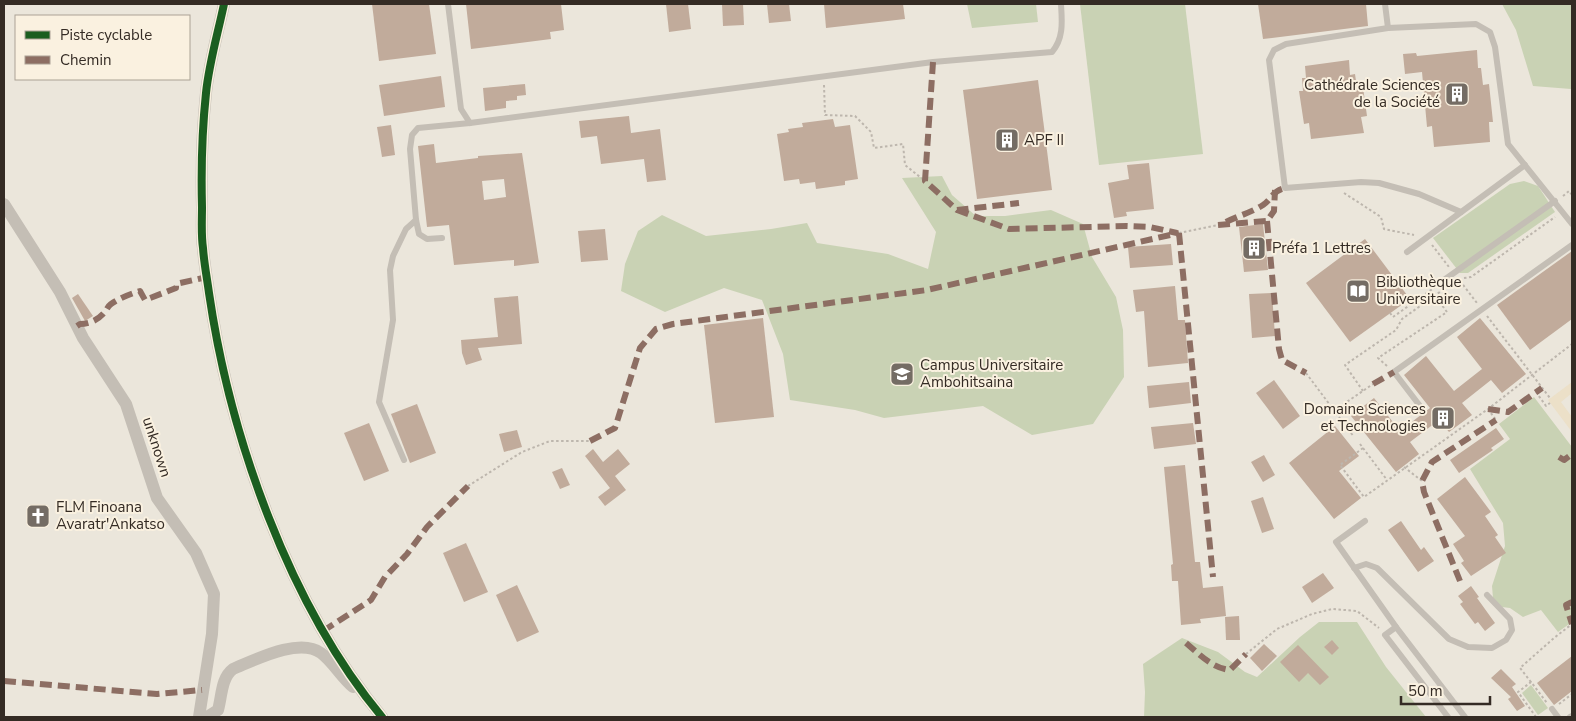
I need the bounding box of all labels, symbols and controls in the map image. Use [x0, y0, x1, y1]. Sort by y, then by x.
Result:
legend [15, 15, 190, 80]
text: Piste cyclable [60, 25, 152, 45]
text: Chemin [60, 50, 111, 70]
place label: Cathédrale Sciences de la Société [1304, 75, 1440, 112]
building icon: Cathédrale Sciences de la Société [1444, 81, 1470, 107]
building icon: APF II [994, 127, 1020, 153]
place label: APF II [1024, 130, 1064, 150]
building icon: Préfa 1 Lettres [1241, 235, 1267, 261]
place label: Préfa 1 Lettres [1272, 238, 1371, 258]
place label: Bibliothèque Universitaire [1376, 272, 1461, 309]
library icon: Bibliothèque Universitaire [1345, 278, 1371, 304]
place label: Campus Universitaire Ambohitsaina [920, 355, 1063, 392]
school or university icon: Campus Universitaire Ambohitsaina [889, 361, 915, 387]
place label: Domaine Sciences et Technologies [1304, 399, 1426, 436]
building icon: Domaine Sciences et Technologies [1430, 405, 1456, 431]
street label: unknown [138, 414, 176, 480]
place label: FLM Finoana Avaratr'Ankatso [56, 497, 165, 534]
church icon: FLM Finoana Avaratr'Ankatso [25, 503, 51, 529]
scale bar [1401, 674, 1490, 706]
text: 50 m [1408, 681, 1443, 701]

